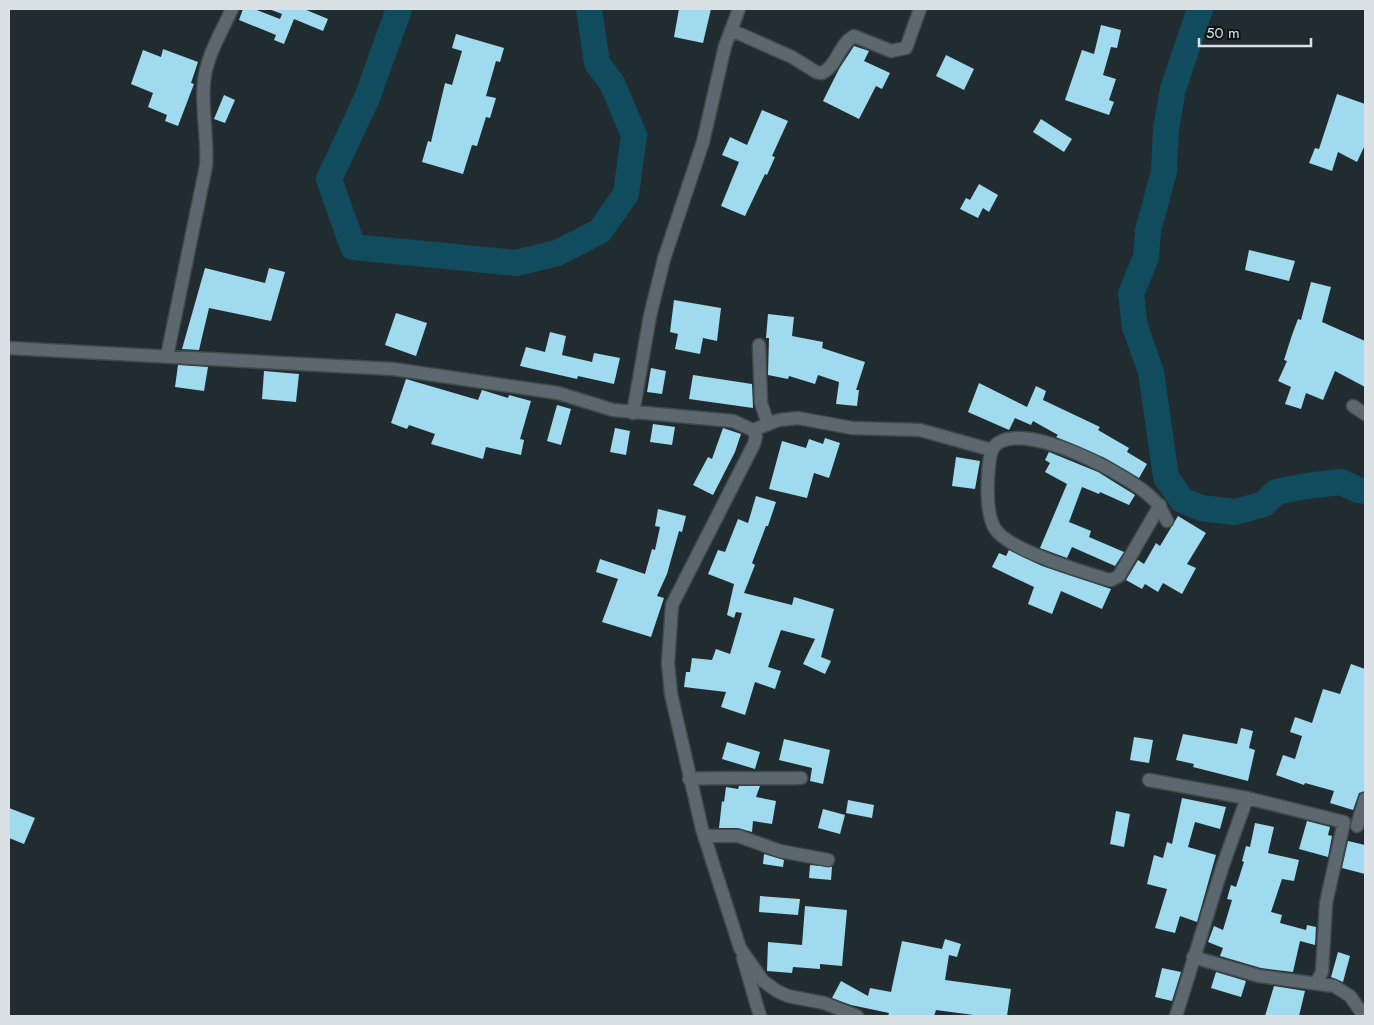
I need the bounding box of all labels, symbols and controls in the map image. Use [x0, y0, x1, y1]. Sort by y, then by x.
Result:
scale bar [1199, 15, 1312, 47]
text: 50 m [1206, 22, 1240, 44]

